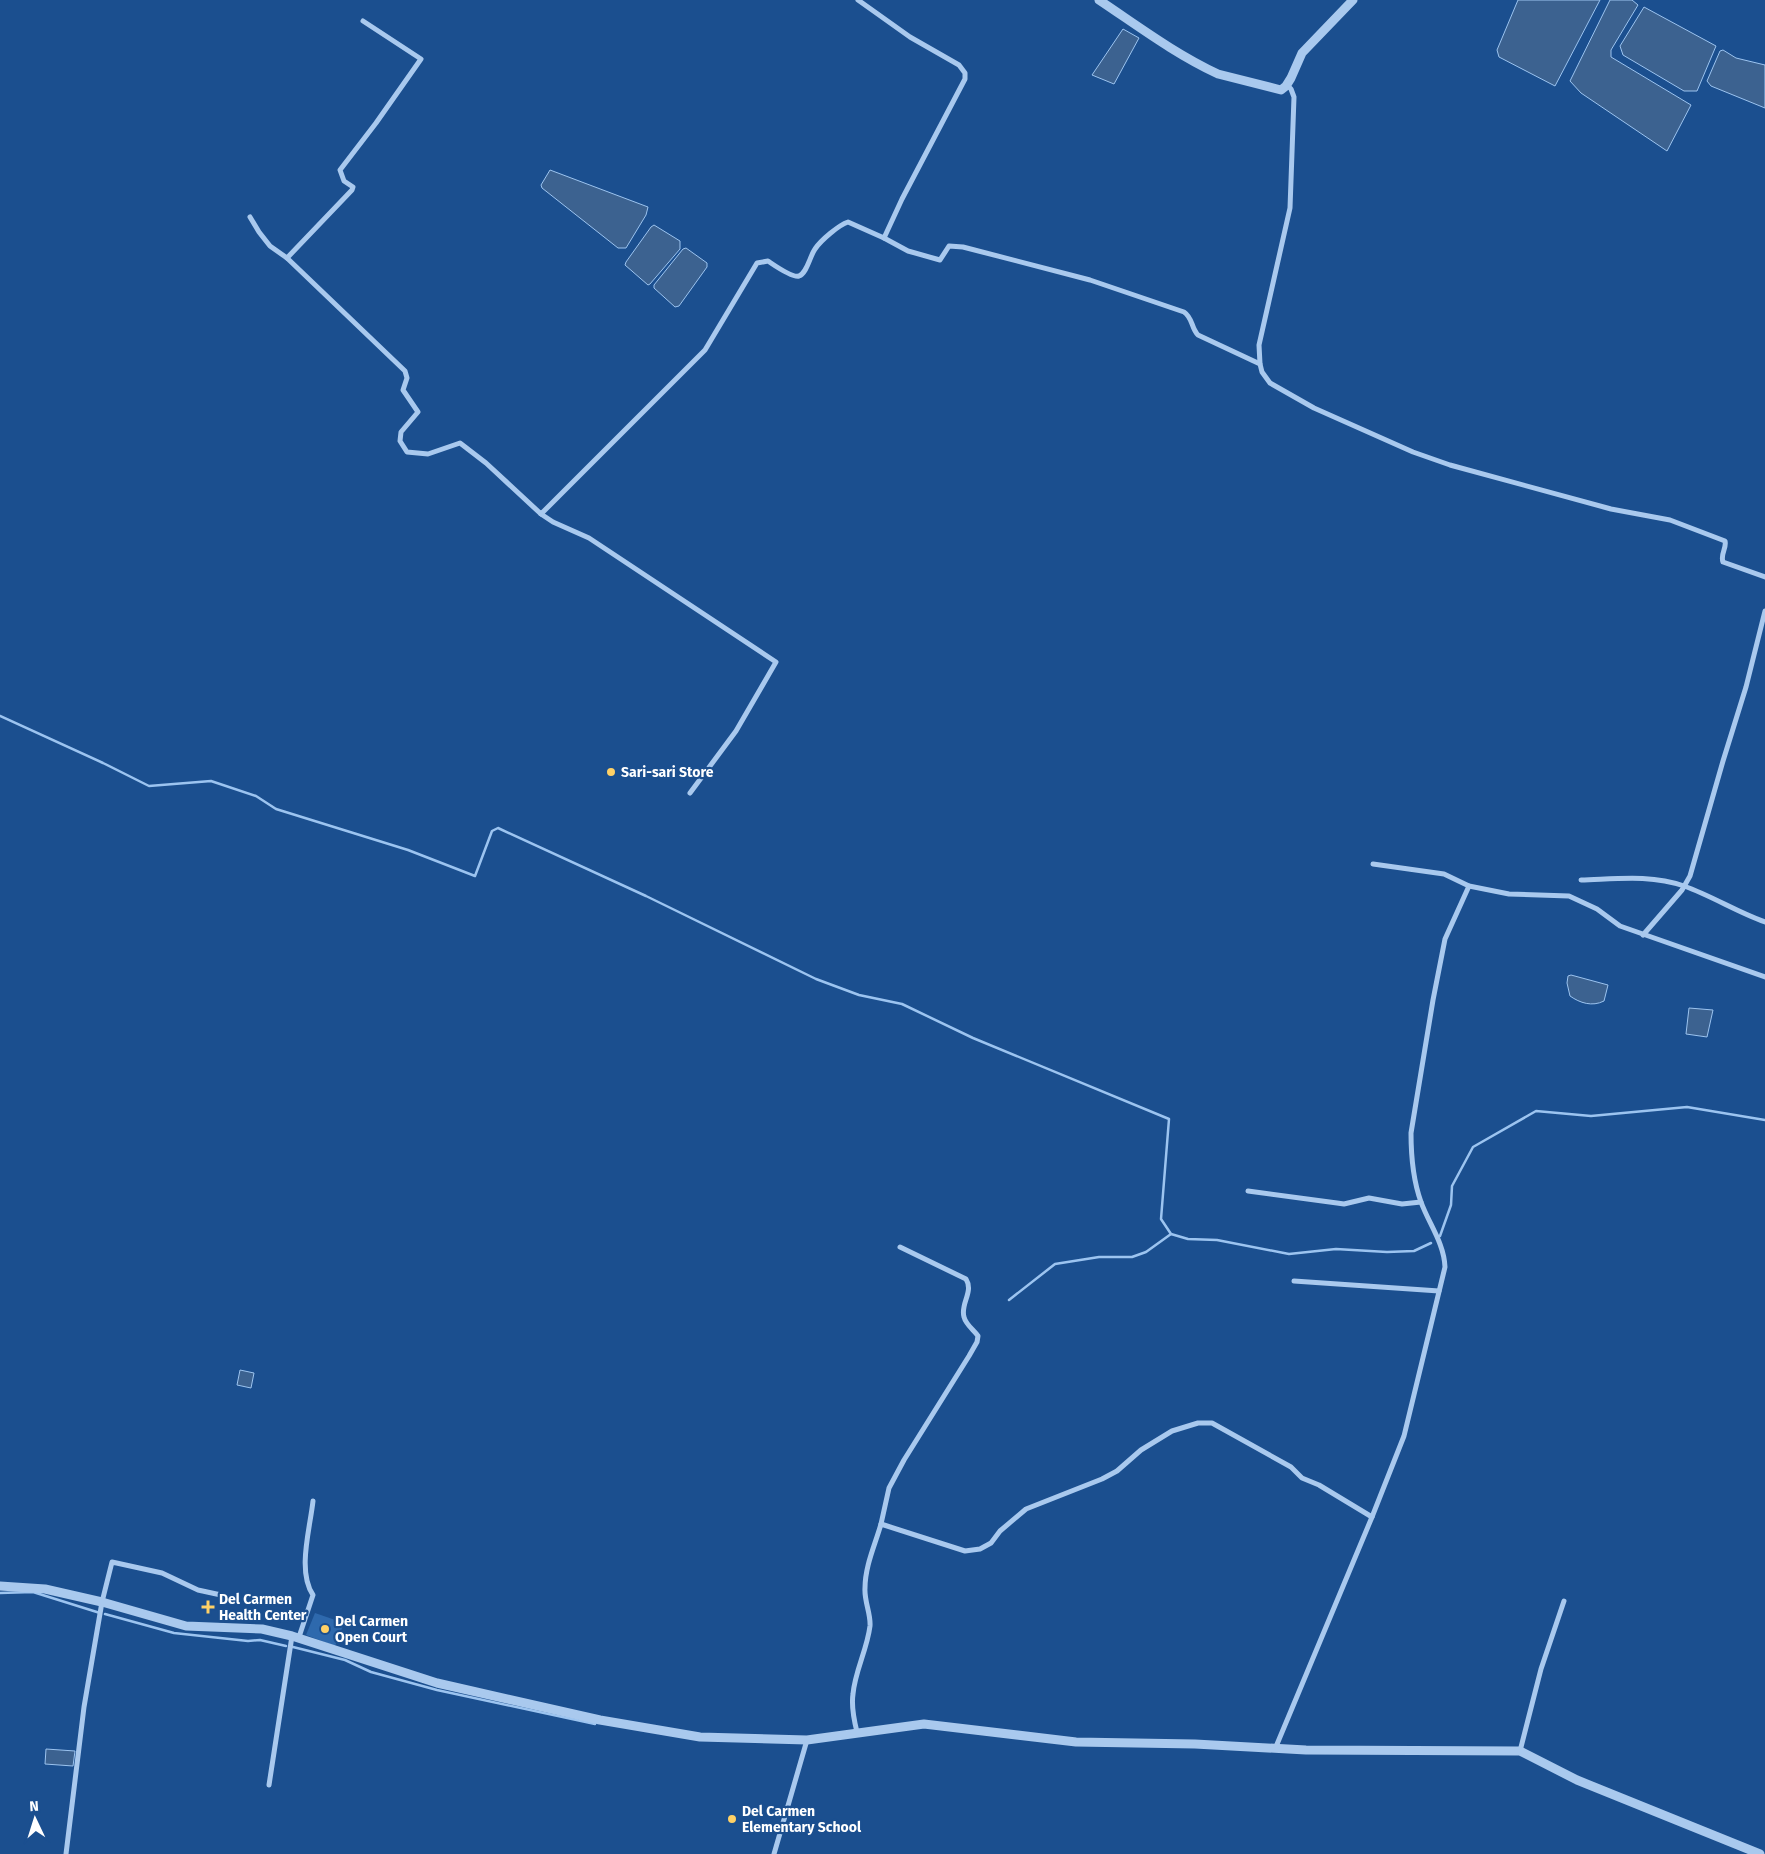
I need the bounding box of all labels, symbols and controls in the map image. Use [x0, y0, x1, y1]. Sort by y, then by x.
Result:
place label: Sari-sari Store [621, 764, 714, 781]
marker: Sari-sari Store [605, 766, 617, 778]
place label: Del Carmen Health Center [219, 1591, 307, 1624]
marker: Del Carmen Health Center [201, 1600, 215, 1614]
place label: Del Carmen Open Court [335, 1613, 408, 1646]
marker: Del Carmen Open Court [319, 1623, 331, 1635]
north arrow [10, 1794, 60, 1844]
text: N [29, 1798, 39, 1815]
place label: Del Carmen Elementary School [742, 1803, 862, 1836]
marker: Del Carmen Elementary School [726, 1813, 738, 1825]

